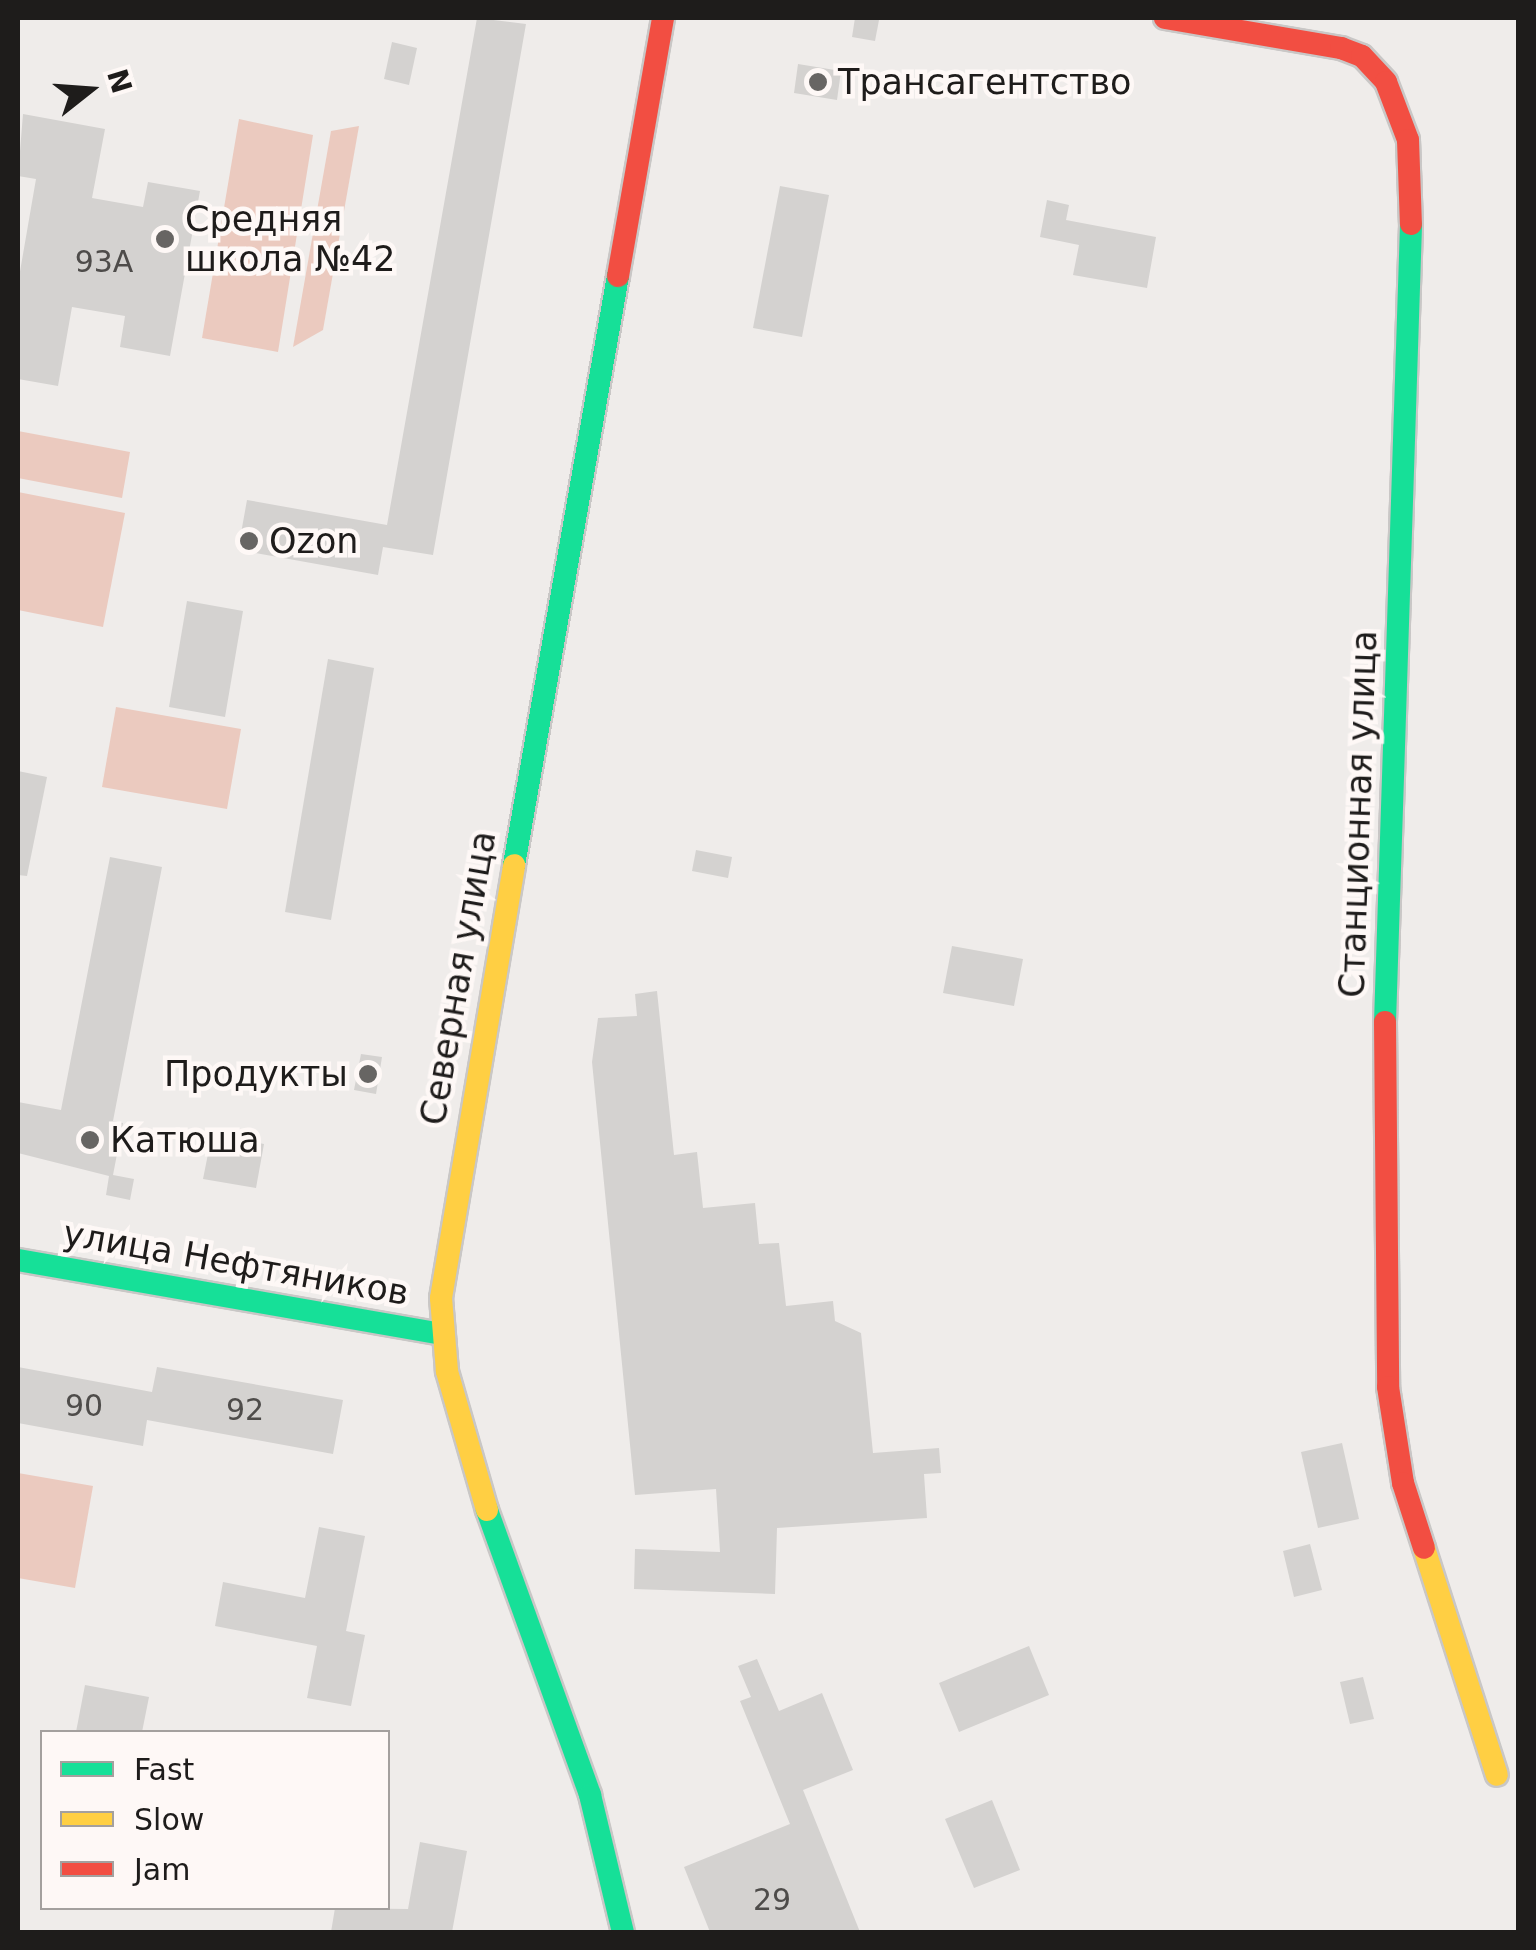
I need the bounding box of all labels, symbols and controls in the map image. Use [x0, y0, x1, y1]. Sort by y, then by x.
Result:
north arrow [40, 40, 140, 140]
place label: Трансагентство [838, 61, 1131, 103]
text: N [100, 65, 138, 97]
marker: Трансагентство [807, 71, 829, 93]
place label: Средняя школа №42 [185, 198, 395, 280]
marker: Средняя школа №42 [154, 228, 176, 250]
house number: 93А [75, 244, 133, 280]
place label: Ozon [269, 520, 359, 562]
marker: Ozon [238, 530, 260, 552]
street label: Станционная улица [1331, 630, 1385, 998]
street label: Северная улица [411, 828, 505, 1128]
place label: Продукты [164, 1053, 348, 1095]
marker: Продукты [357, 1063, 379, 1085]
place label: Катюша [110, 1119, 260, 1161]
marker: Катюша [79, 1129, 101, 1151]
street label: улица Нефтяников [60, 1212, 412, 1314]
house number: 90 [65, 1388, 103, 1424]
house number: 92 [226, 1392, 264, 1428]
legend [40, 1730, 390, 1910]
text: Fast [134, 1752, 194, 1787]
text: Slow [134, 1802, 204, 1837]
text: Jam [134, 1852, 190, 1887]
house number: 29 [753, 1882, 791, 1918]

